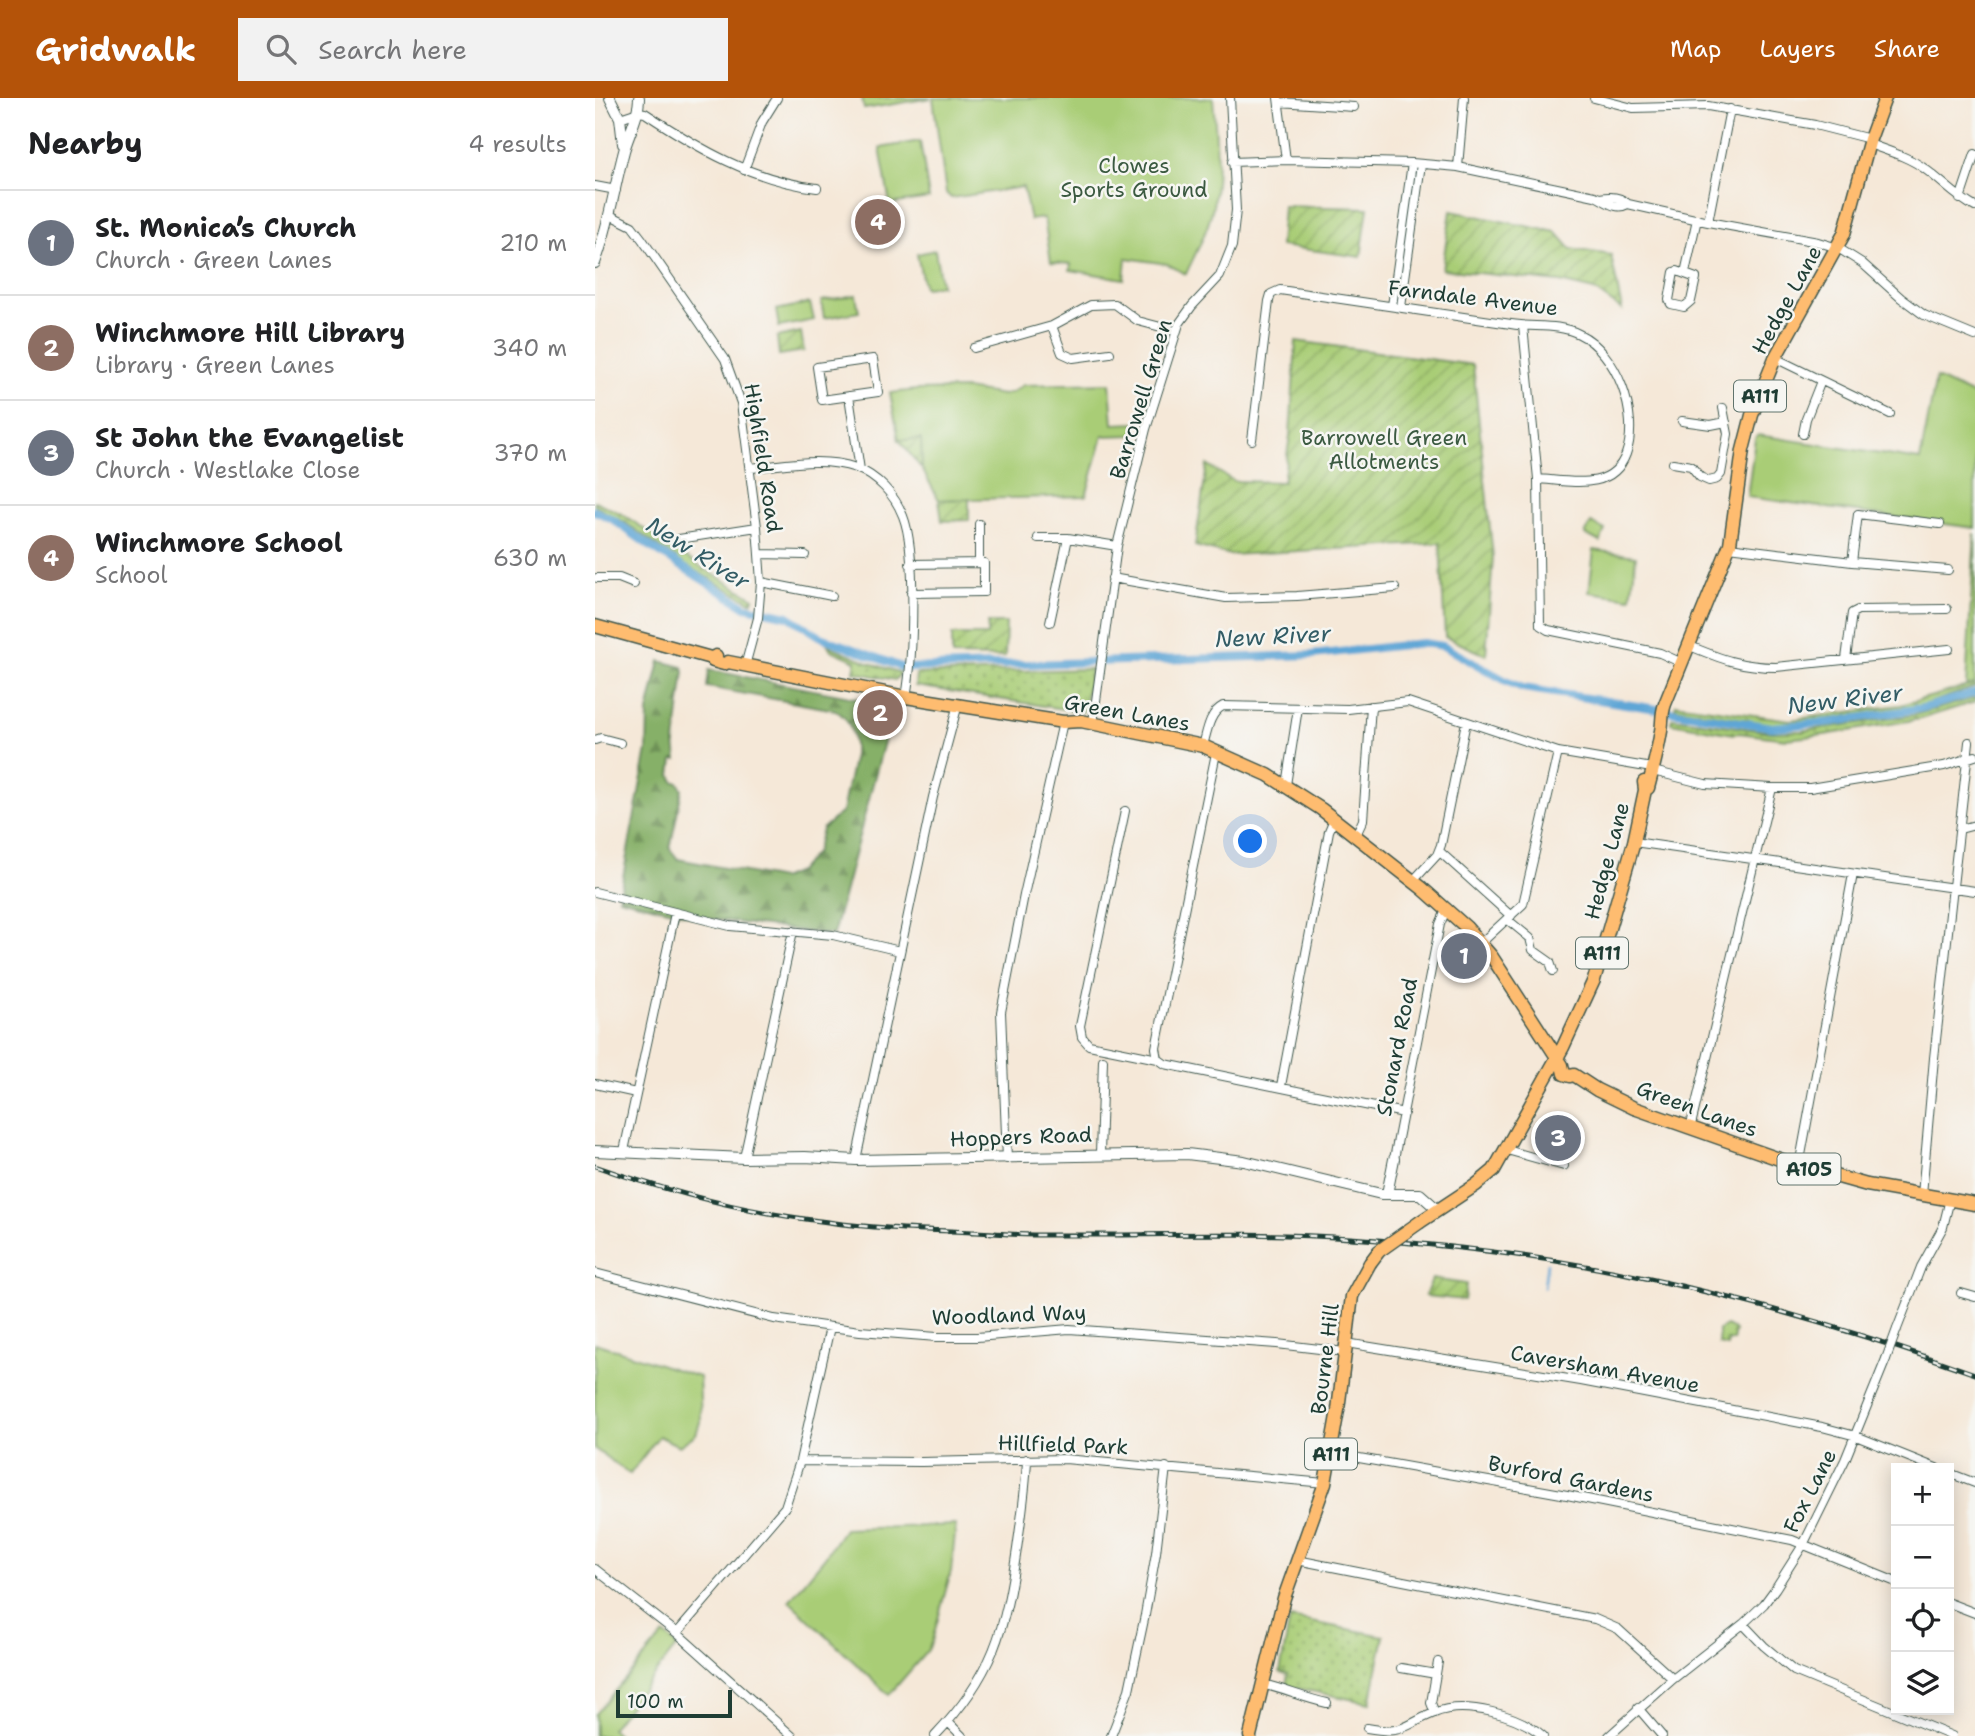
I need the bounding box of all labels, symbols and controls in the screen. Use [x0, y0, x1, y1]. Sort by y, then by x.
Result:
search box [238, 18, 728, 81]
text: Gridwalk [35, 27, 196, 72]
icon: search [262, 30, 300, 68]
text: Search here [318, 32, 467, 67]
text: Map [1670, 33, 1721, 65]
text: Layers [1759, 33, 1836, 65]
text: Share [1874, 33, 1940, 65]
text: Nearby [28, 123, 143, 164]
text: 4 results [468, 129, 567, 159]
park label: Clowes Sports Ground [1060, 152, 1208, 204]
pin: 4 [855, 196, 901, 248]
text: St. Monica’s Church [95, 210, 356, 245]
text: 1 [46, 228, 56, 258]
text: 210 m [499, 228, 567, 258]
street label: Hedge Lane [1745, 240, 1829, 360]
text: Church · Green Lanes [95, 245, 332, 275]
street label: Farndale Avenue [1386, 274, 1560, 322]
text: Winchmore Hill Library [95, 315, 405, 350]
street label: Barrowell Green [1103, 315, 1179, 482]
text: 2 [43, 333, 59, 363]
text: 340 m [492, 333, 567, 363]
text: Library · Green Lanes [95, 350, 335, 380]
road number: A111 [1734, 380, 1786, 412]
street label: Highfield Road [737, 381, 789, 535]
text: St John the Evangelist [95, 420, 404, 455]
park label: Barrowell Green Allotments [1301, 424, 1467, 476]
text: 3 [43, 438, 59, 468]
text: 370 m [494, 438, 567, 468]
text: Church · Westlake Close [95, 455, 361, 485]
water label: New River [641, 509, 756, 597]
text: Winchmore School [95, 525, 343, 560]
text: 4 [43, 543, 59, 573]
text: 630 m [493, 543, 567, 573]
text: School [95, 560, 167, 590]
water label: New River [1214, 618, 1333, 654]
water label: New River [1785, 677, 1906, 721]
pin: 2 [857, 687, 903, 739]
street label: Green Lanes [1062, 688, 1192, 738]
street label: Hedge Lane [1578, 799, 1636, 923]
your location [1233, 824, 1267, 858]
pin: 1 [1441, 930, 1487, 982]
road number: A111 [1576, 938, 1628, 968]
street label: Stonard Road [1370, 975, 1424, 1119]
street label: Green Lanes [1632, 1074, 1762, 1144]
pin: 3 [1535, 1112, 1581, 1164]
street label: Hoppers Road [949, 1121, 1093, 1153]
road number: A105 [1777, 1154, 1841, 1184]
street label: Woodland Way [931, 1298, 1087, 1332]
street label: Bourne Hill [1304, 1301, 1346, 1416]
street label: Caversham Avenue [1508, 1339, 1702, 1399]
street label: Hillfield Park [997, 1429, 1129, 1461]
road number: A111 [1305, 1438, 1357, 1470]
street label: Fox Lane [1777, 1444, 1843, 1538]
street label: Burford Gardens [1486, 1449, 1656, 1509]
map controls [1891, 1463, 1954, 1715]
button: + [1891, 1463, 1954, 1526]
button: − [1891, 1526, 1954, 1589]
button: locate [1891, 1589, 1954, 1652]
button: layers [1891, 1652, 1954, 1715]
scale bar [616, 1687, 731, 1719]
text: 100 m [627, 1689, 684, 1714]

